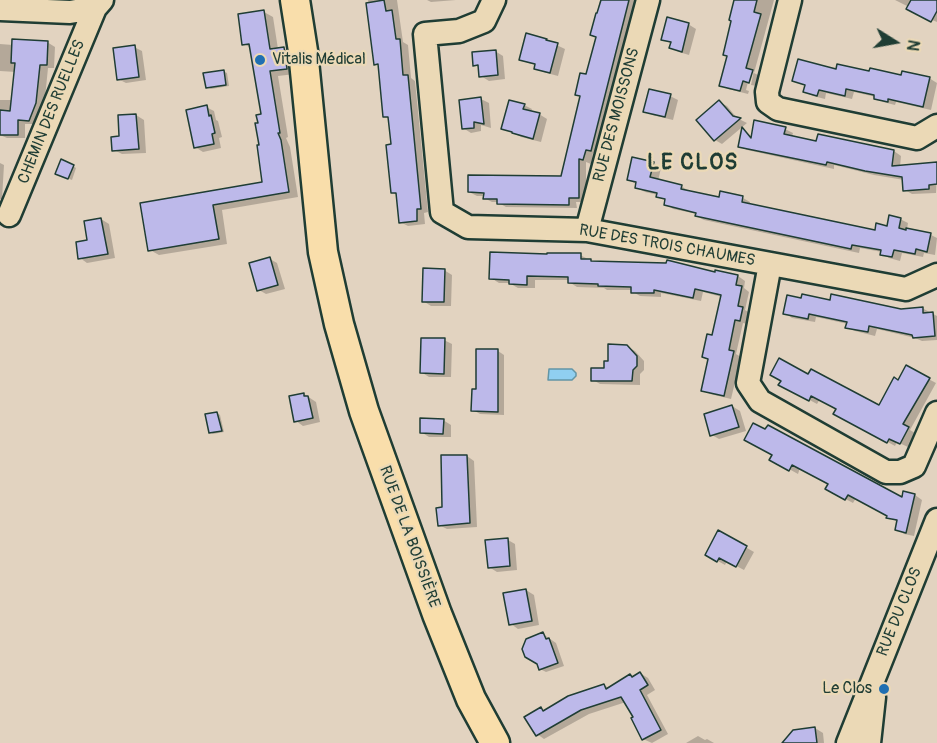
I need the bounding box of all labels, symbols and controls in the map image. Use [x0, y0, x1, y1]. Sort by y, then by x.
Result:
north arrow [865, 12, 925, 72]
street label: CHEMIN DES RUELLES [14, 37, 90, 187]
text: N [902, 38, 924, 53]
street label: RUE DES MOISSONS [590, 46, 644, 184]
place label: Vitalis Médical [272, 50, 366, 70]
marker: Vitalis Médical [253, 53, 267, 67]
district label: LE CLOS [647, 150, 739, 176]
street label: RUE DES TROIS CHAUMES [577, 221, 757, 271]
street label: RUE DE LA BOISSIÈRE [374, 463, 444, 611]
street label: RUE DU CLOS [873, 565, 927, 659]
place label: Le Clos [822, 679, 872, 699]
marker: Le Clos [877, 682, 891, 696]

